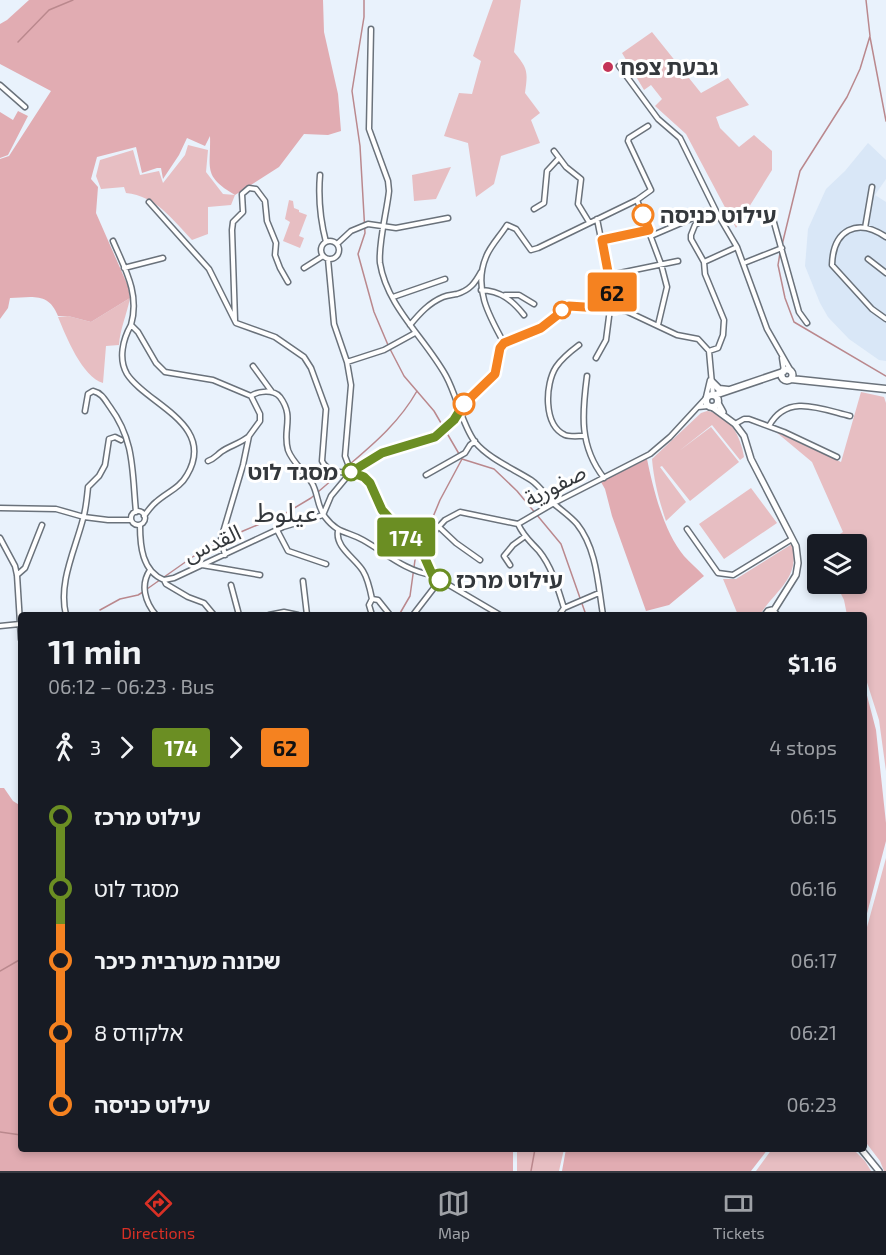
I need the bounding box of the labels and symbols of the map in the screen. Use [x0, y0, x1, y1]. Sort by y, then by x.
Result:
place label: גבעת צפח [620, 53, 718, 79]
marker: גבעת צפח [601, 60, 615, 74]
place label: עילוט כניסה [660, 201, 776, 227]
marker: עילוט כניסה [632, 204, 654, 226]
line badge: 62 [585, 272, 639, 312]
unlabelled marker [553, 301, 571, 319]
unlabelled marker [453, 393, 475, 415]
street label: صفورية [519, 457, 591, 513]
place label: מסגד לוט [248, 458, 338, 484]
marker: מסגד לוט [342, 463, 360, 481]
district label: عيلوط [254, 496, 318, 528]
street label: القدس [179, 518, 245, 567]
line badge: 174 [372, 518, 440, 556]
place label: עילוט מרכז [456, 566, 563, 592]
marker: עילוט מרכז [429, 569, 451, 591]

